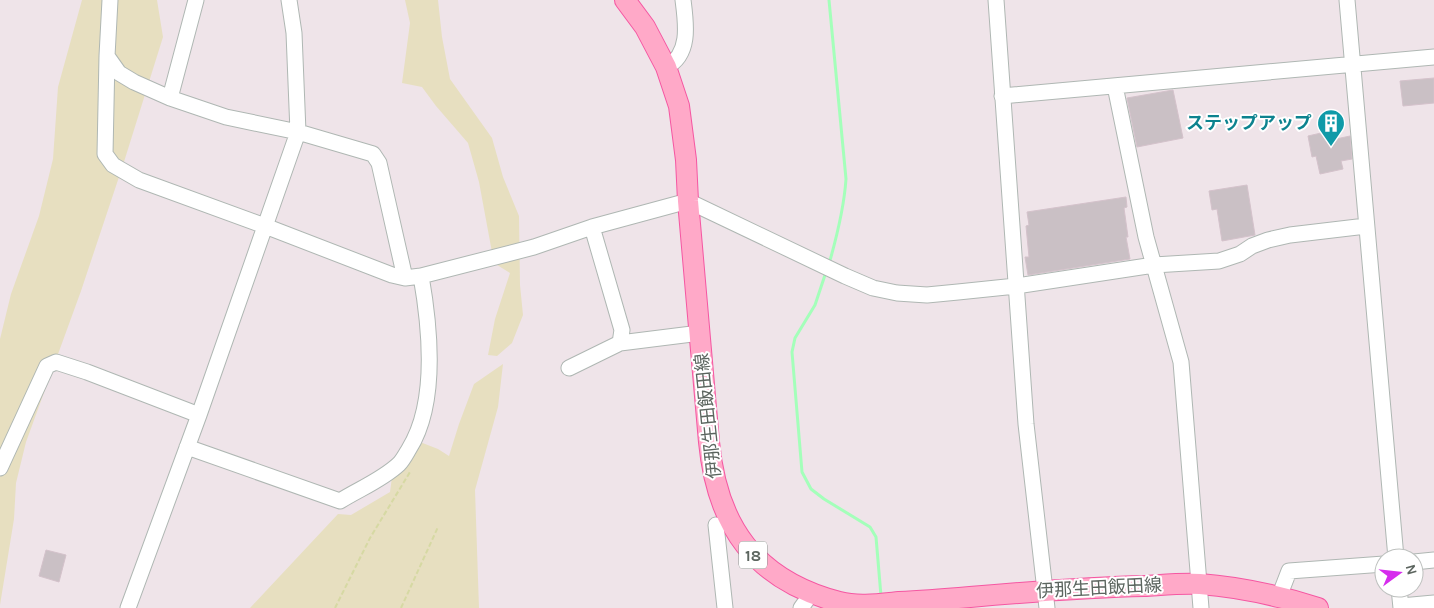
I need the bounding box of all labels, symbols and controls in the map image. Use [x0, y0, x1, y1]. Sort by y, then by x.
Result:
building icon: ステップアップ [1316, 108, 1346, 147]
place label: ステップアップ [1186, 112, 1312, 134]
street label: 伊那生田飯田線 [690, 352, 726, 480]
road number: 18 [739, 542, 767, 568]
north arrow [1374, 548, 1424, 598]
text: N [1402, 563, 1421, 577]
street label: 伊那生田飯田線 [1036, 574, 1162, 602]

